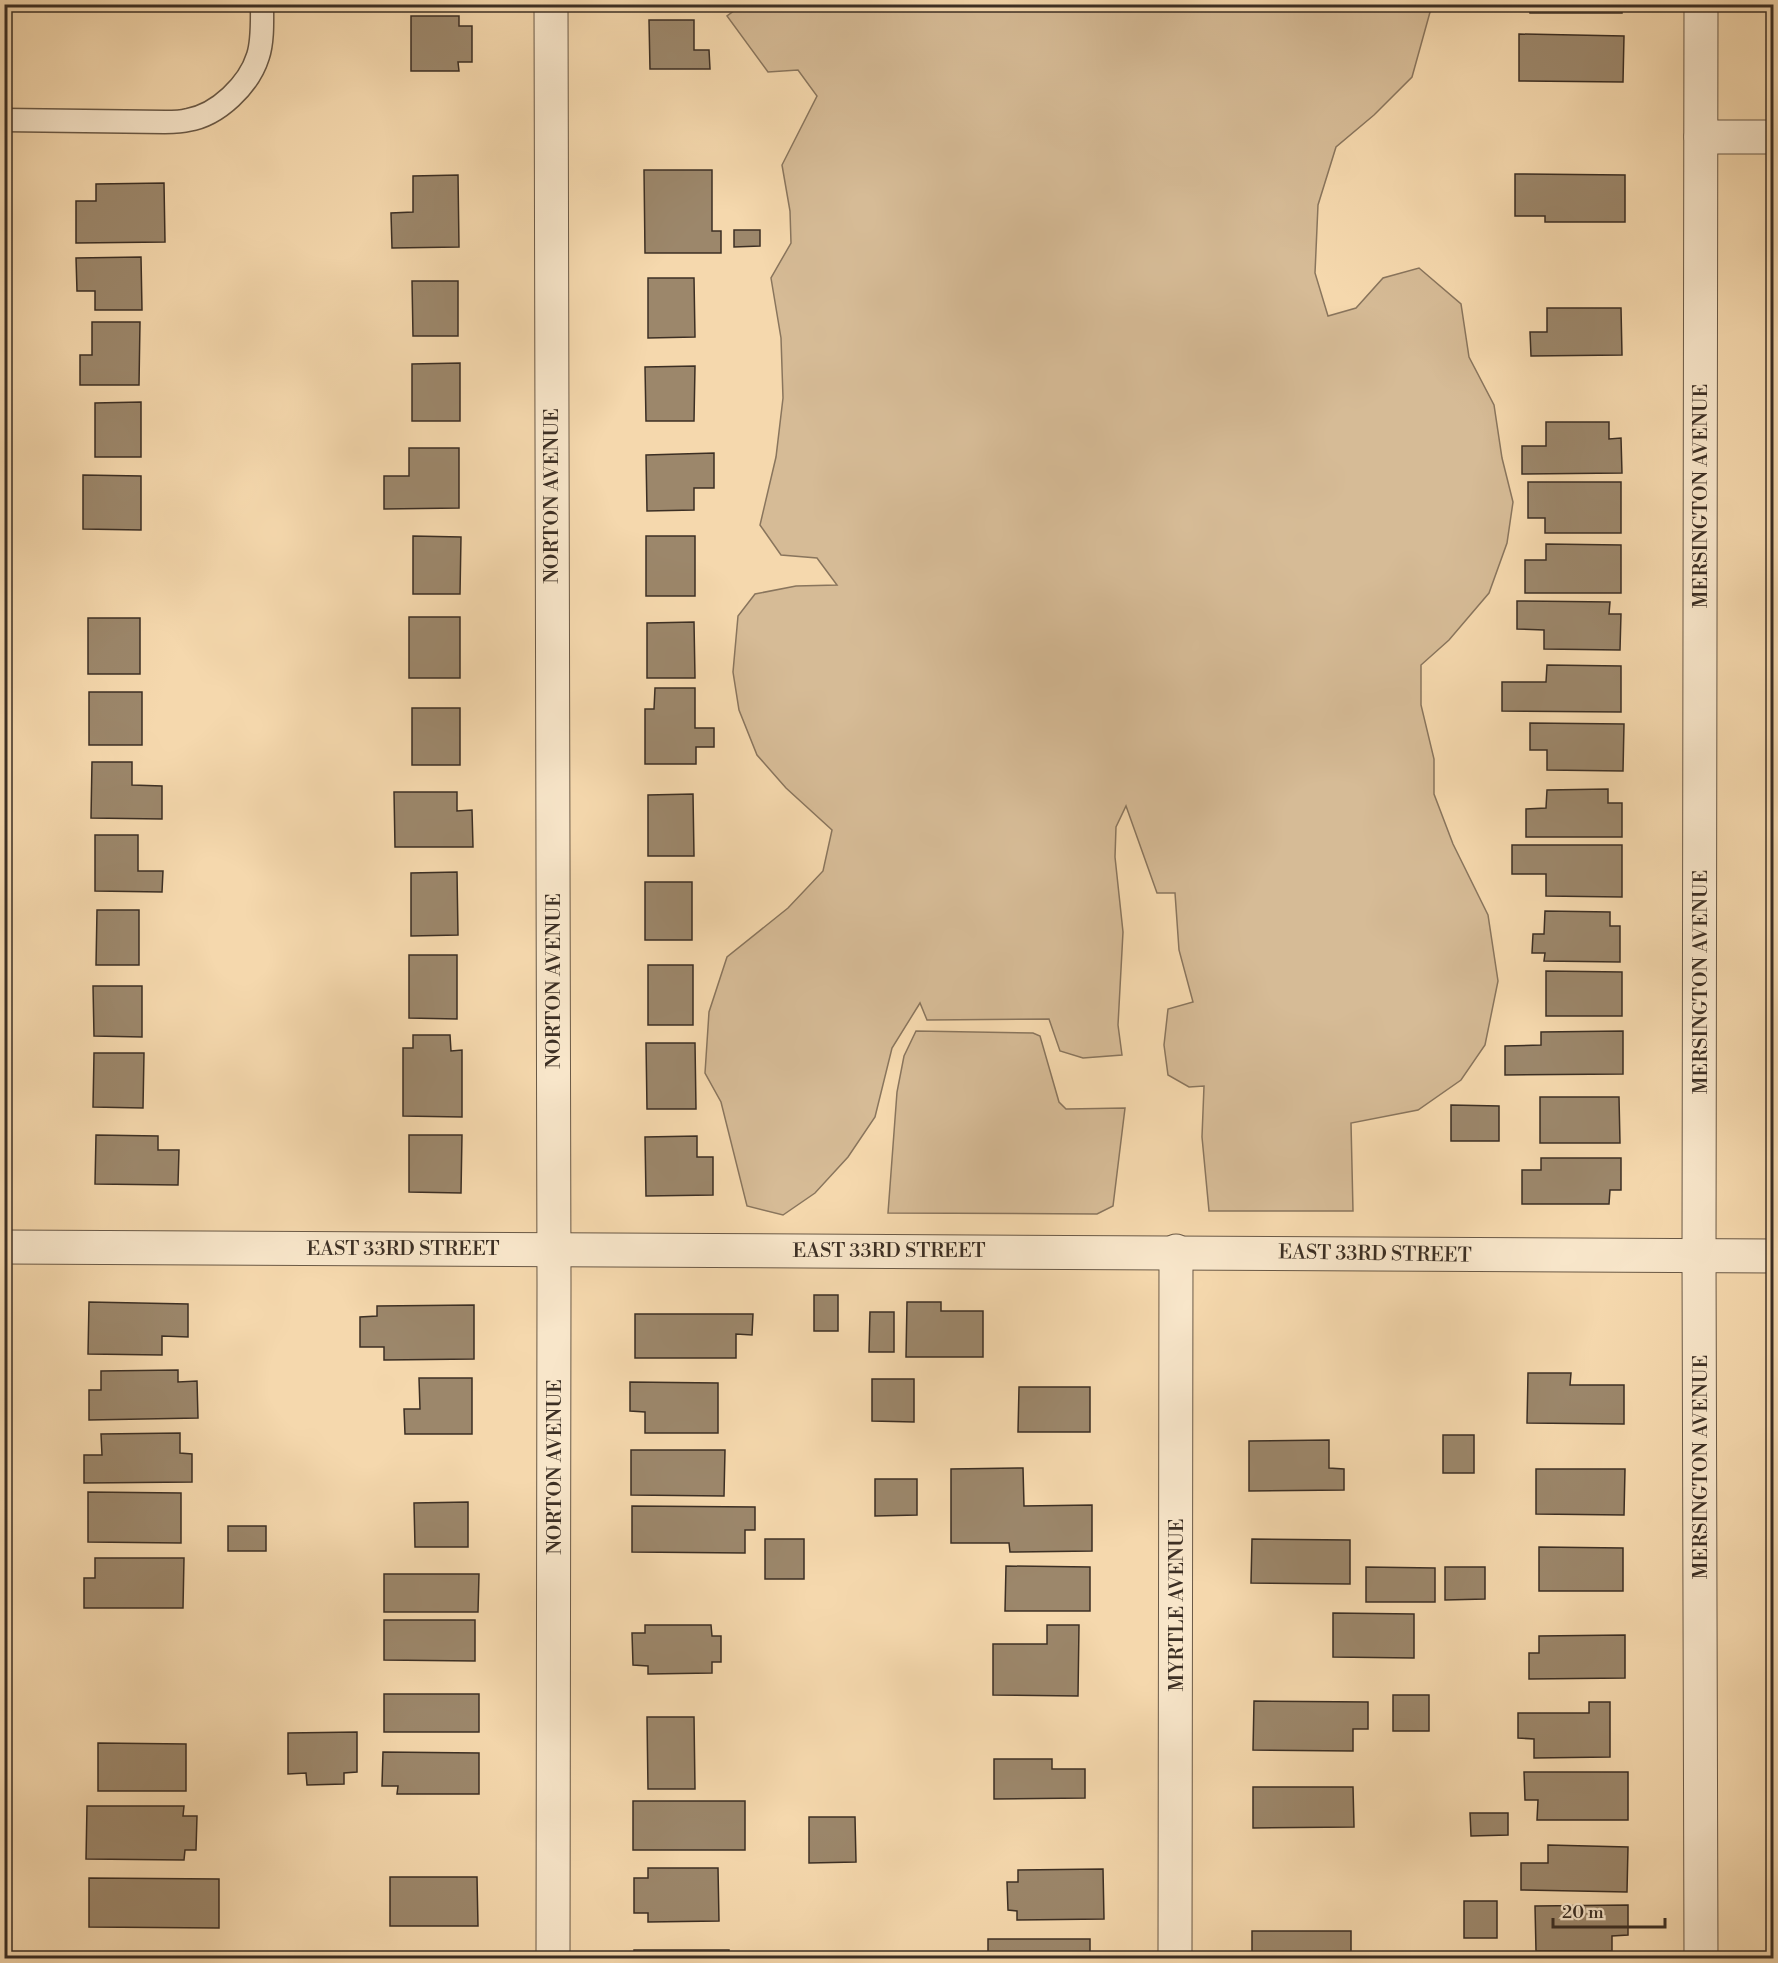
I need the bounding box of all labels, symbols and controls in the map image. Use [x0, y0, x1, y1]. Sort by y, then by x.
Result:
street label: MERSINGTON AVENUE [1689, 384, 1714, 608]
street label: NORTON AVENUE [540, 408, 565, 584]
street label: MERSINGTON AVENUE [1689, 870, 1714, 1094]
street label: NORTON AVENUE [542, 893, 567, 1069]
street label: EAST 33RD STREET [306, 1237, 500, 1262]
street label: EAST 33RD STREET [792, 1239, 986, 1264]
street label: EAST 33RD STREET [1278, 1240, 1472, 1269]
street label: MERSINGTON AVENUE [1689, 1355, 1714, 1579]
street label: NORTON AVENUE [543, 1379, 568, 1555]
street label: MYRTLE AVENUE [1165, 1519, 1190, 1691]
scale bar [1553, 1891, 1666, 1929]
text: 20 m [1562, 1901, 1604, 1924]

